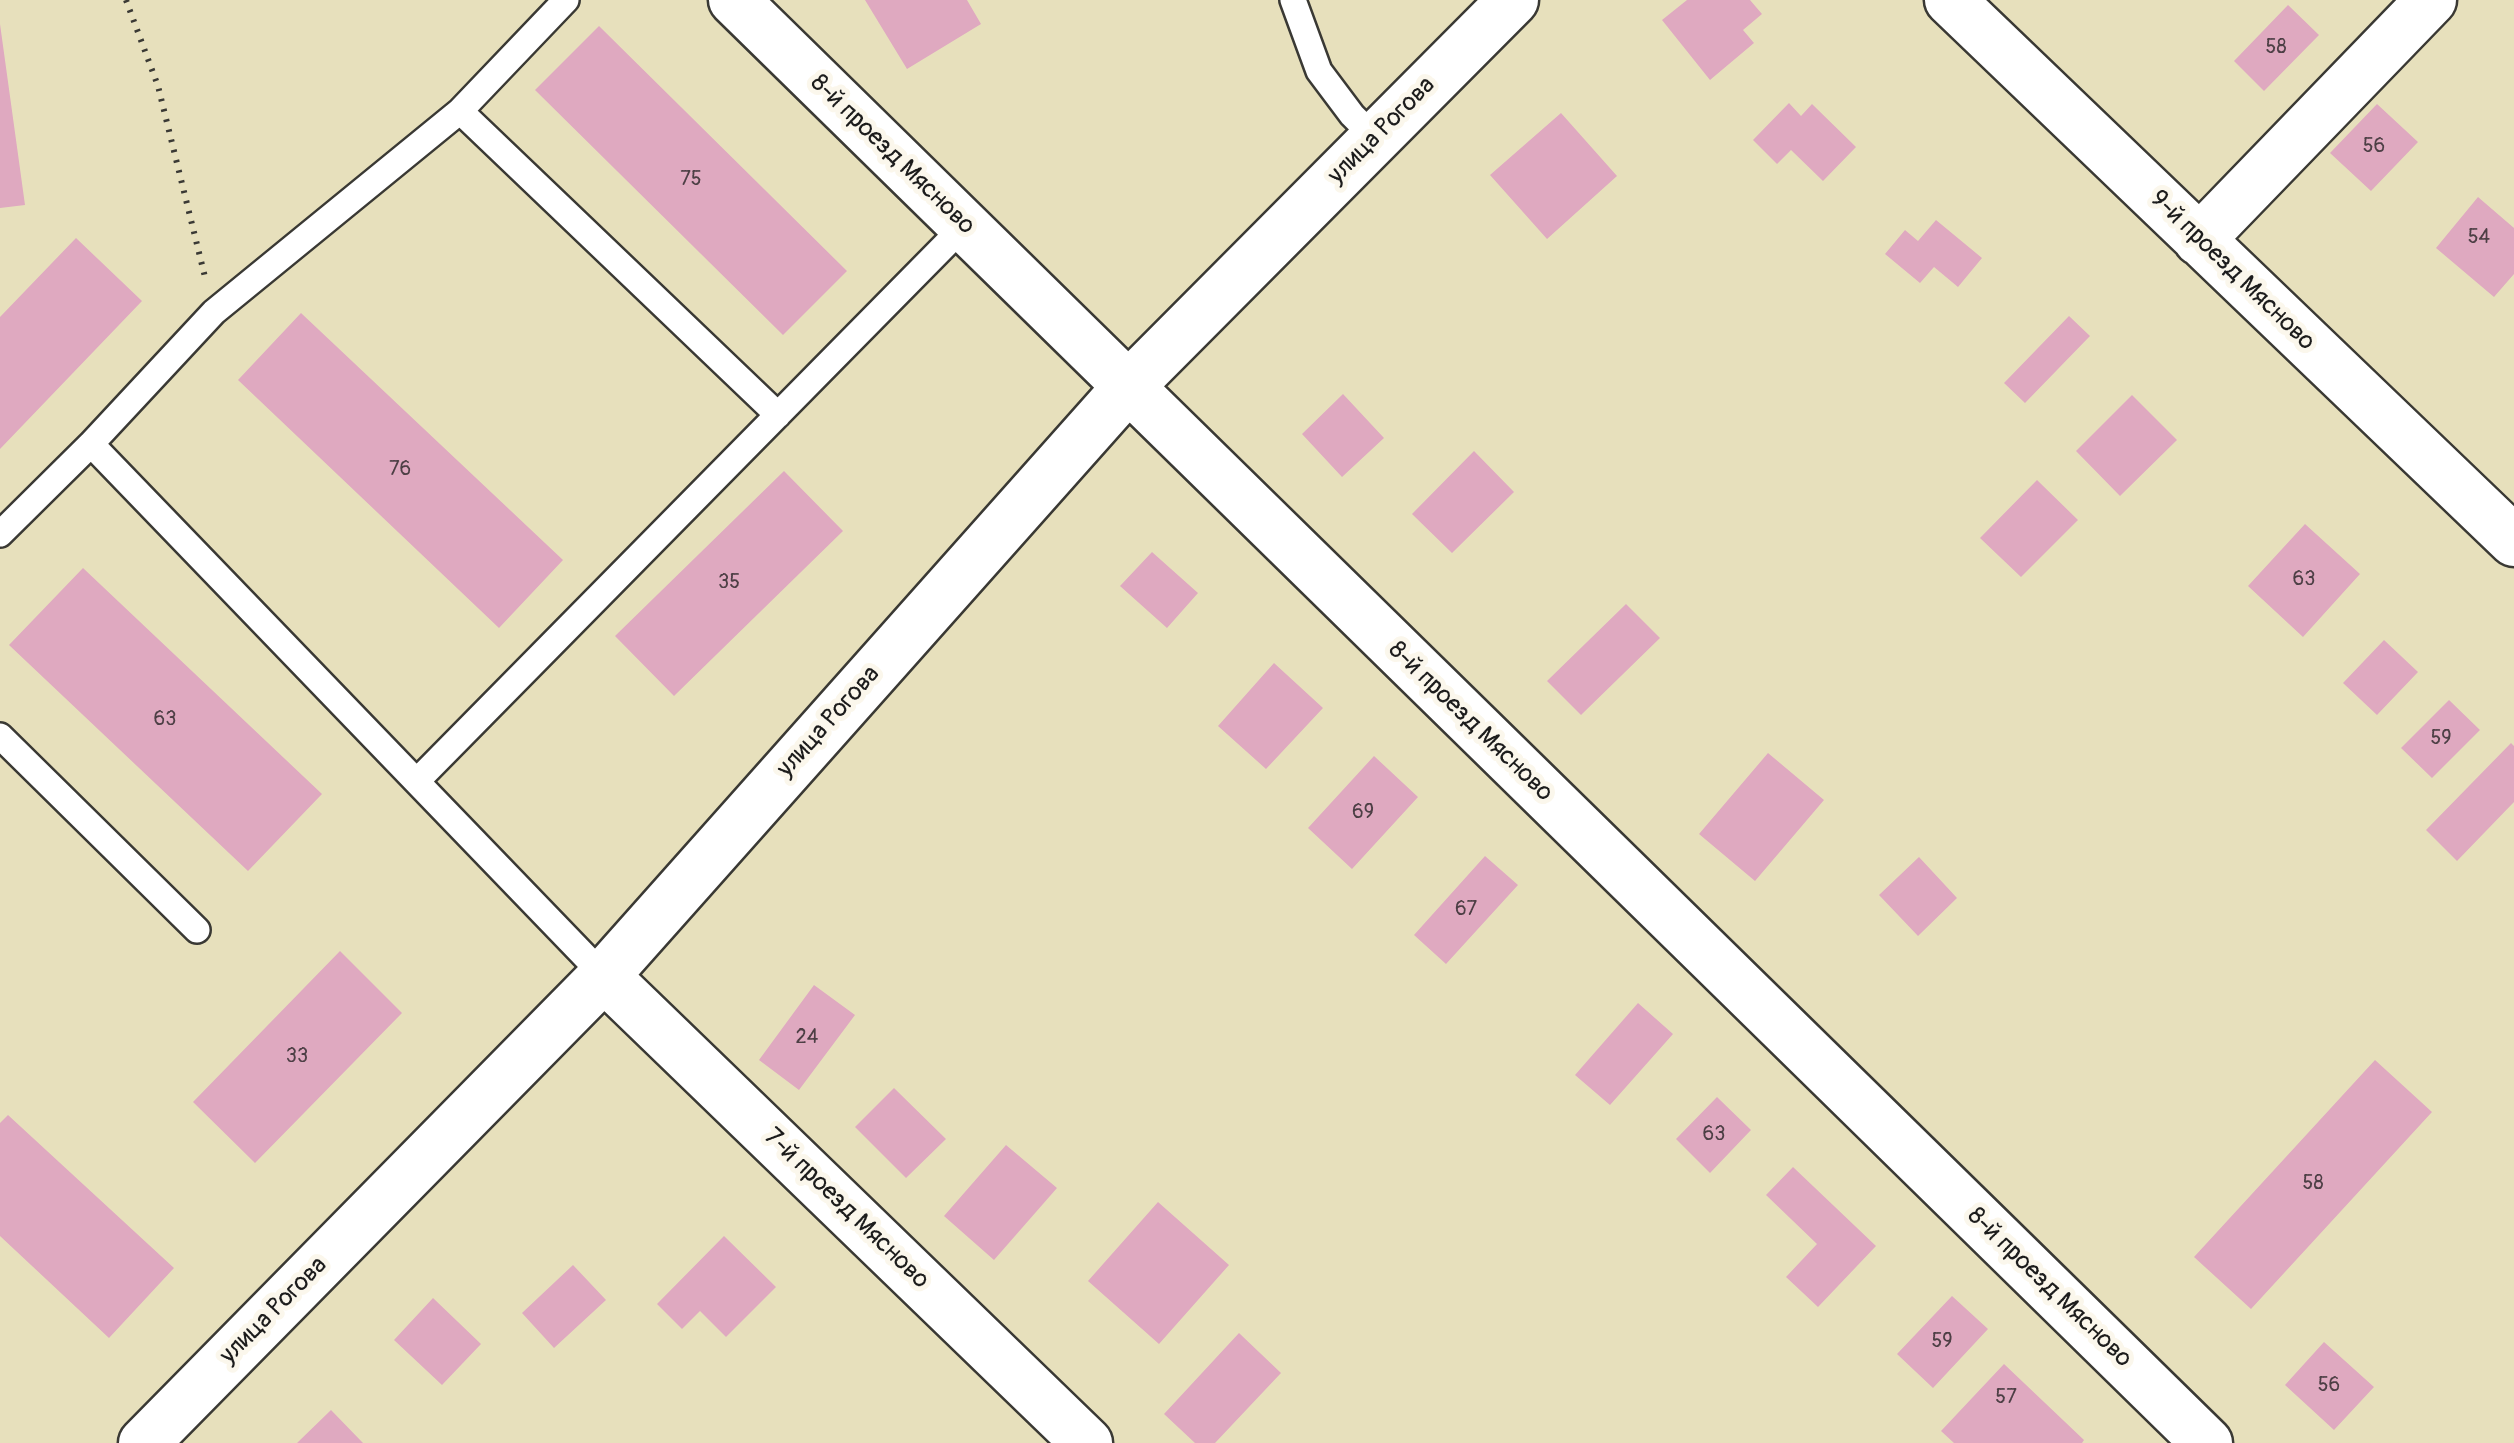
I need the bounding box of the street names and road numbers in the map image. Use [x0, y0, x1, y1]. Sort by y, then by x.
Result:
street label: 8-й проезд Мясново [803, 69, 981, 241]
street label: улица Рогова [1322, 71, 1442, 191]
street label: 9-й проезд Мясново [2143, 185, 2321, 357]
street label: 8-й проезд Мясново [1381, 636, 1559, 808]
street label: улица Рогова [771, 660, 887, 784]
street label: 7-й проезд Мясново [757, 1122, 935, 1296]
street label: 8-й проезд Мясново [1960, 1202, 2138, 1374]
street label: улица Рогова [214, 1251, 334, 1371]

